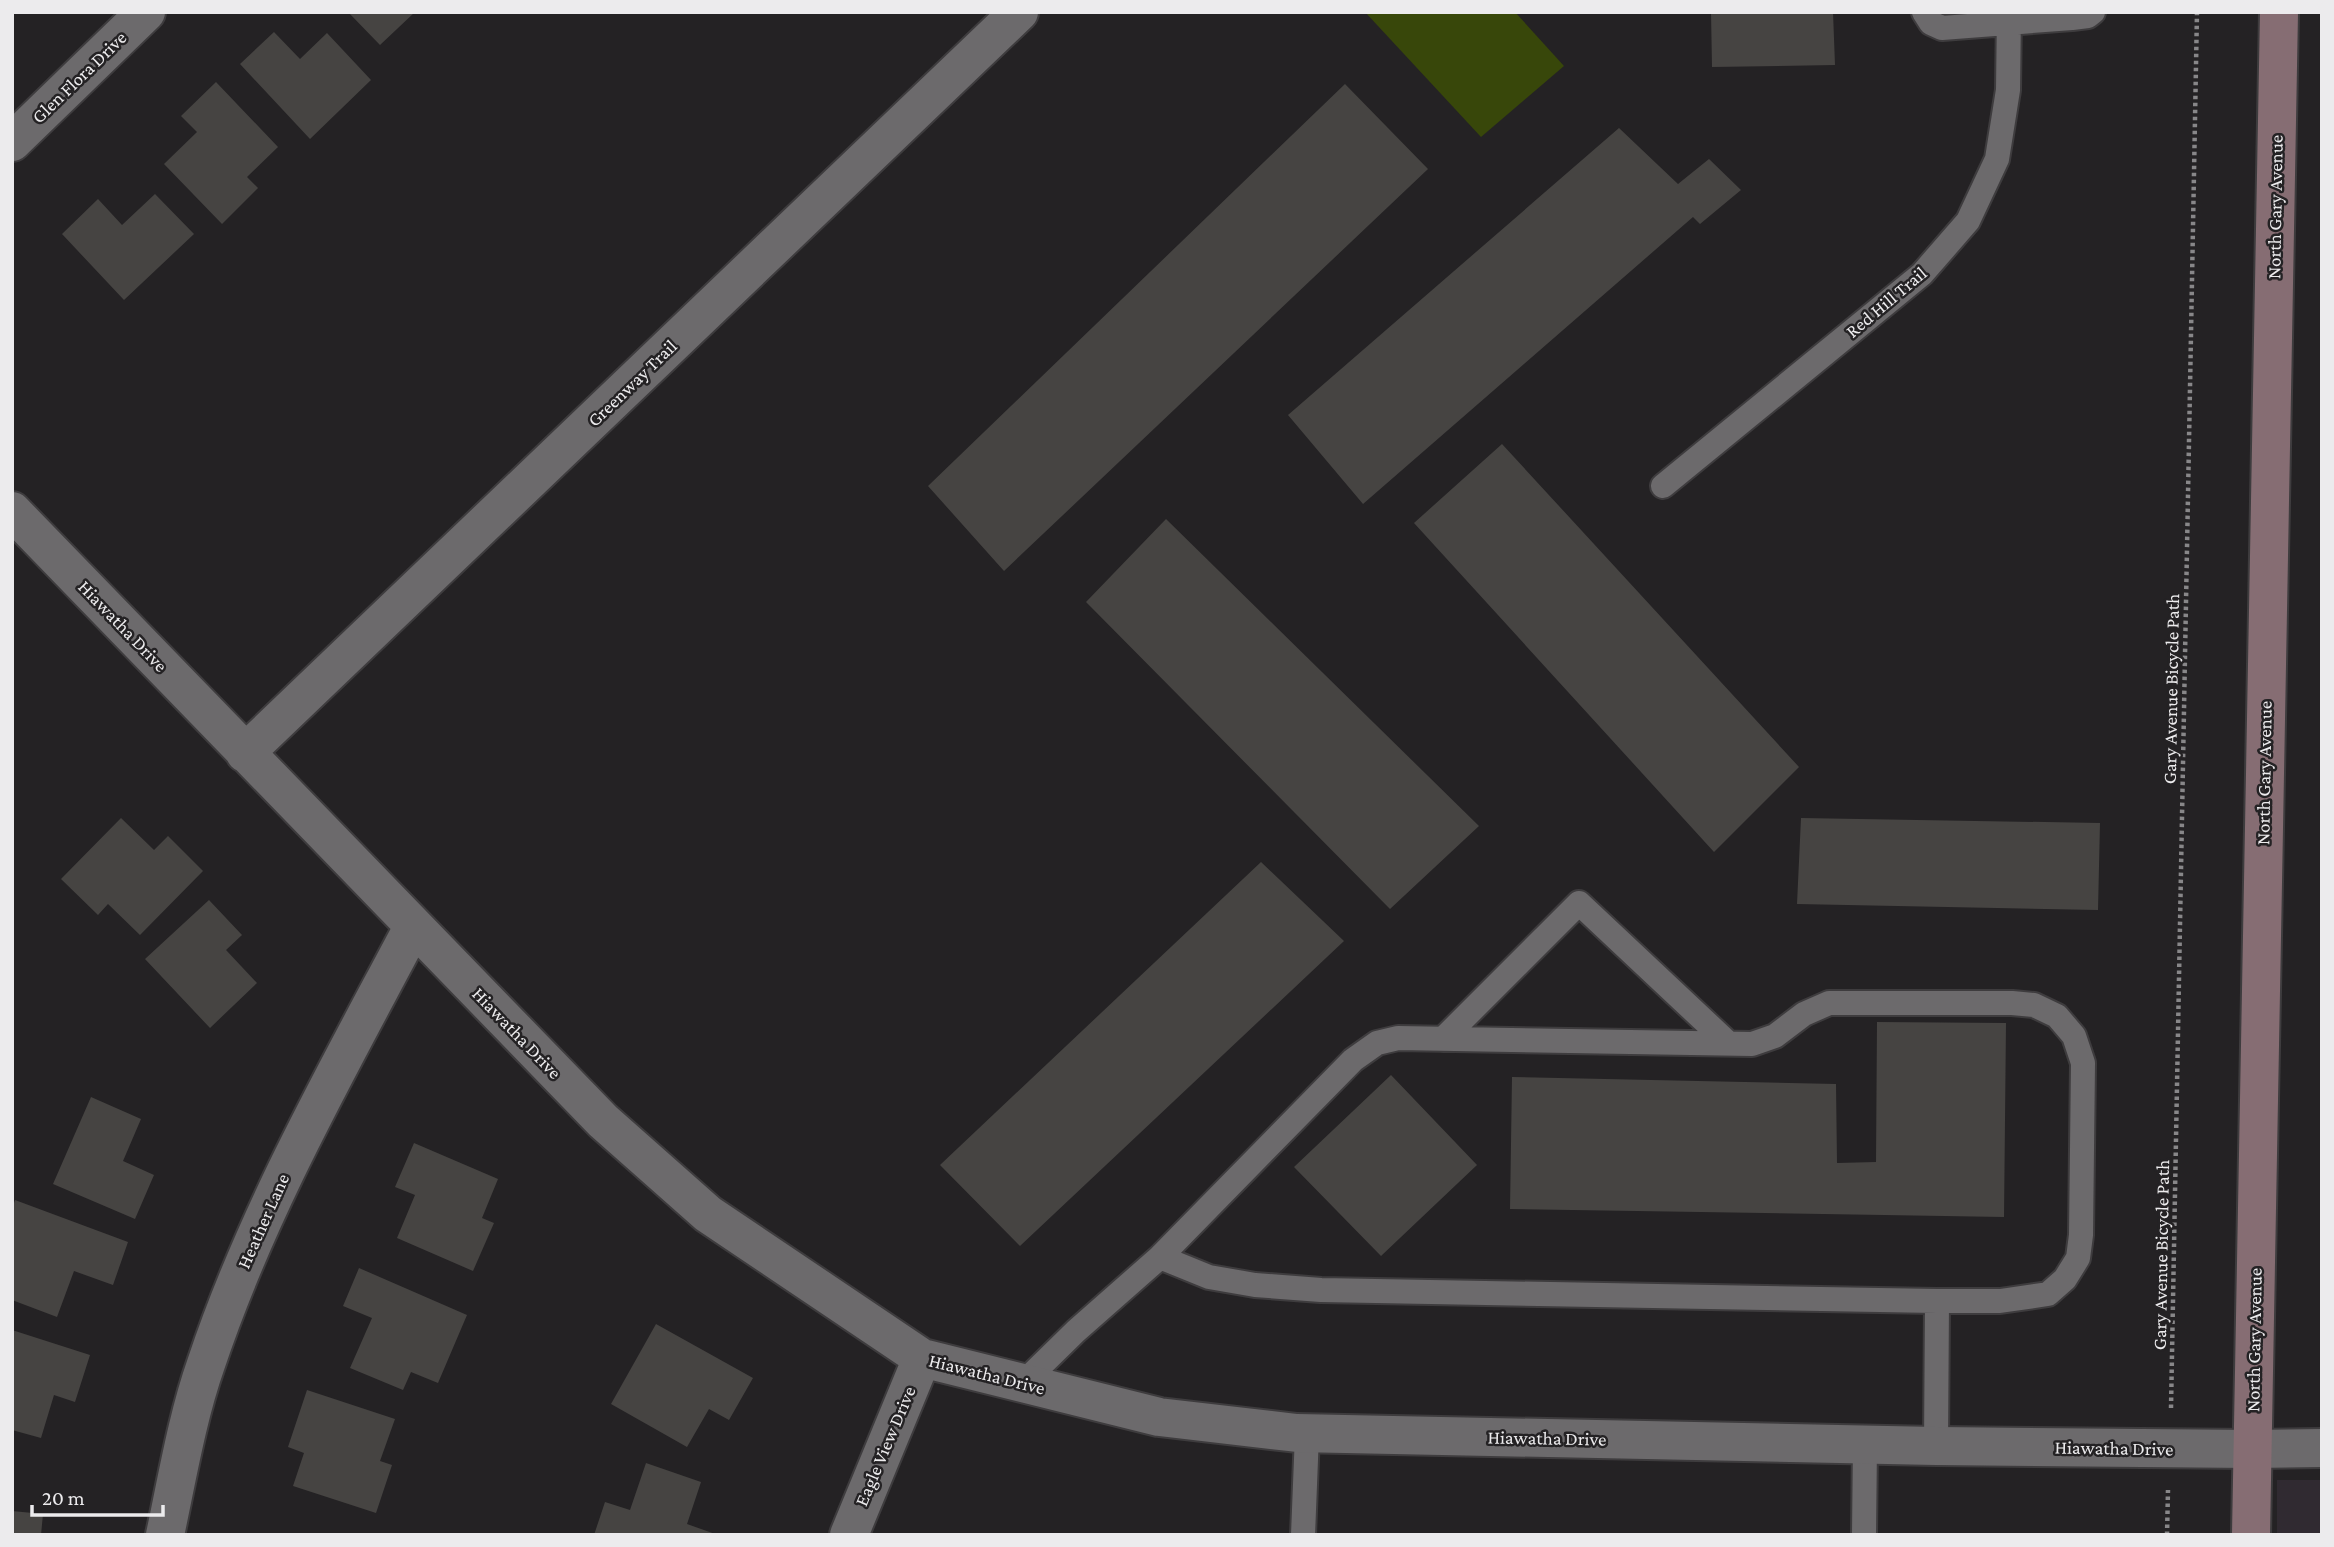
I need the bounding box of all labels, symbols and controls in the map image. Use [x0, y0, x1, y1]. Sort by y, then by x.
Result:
street label: Glen Flora Drive [27, 27, 131, 127]
street label: North Gary Avenue [2263, 135, 2287, 279]
street label: Red Hill Trail [1841, 262, 1931, 342]
street label: Greenway Trail [583, 335, 681, 431]
street label: Hiawatha Drive [74, 576, 172, 676]
street label: Gary Avenue Bicycle Path [2159, 594, 2183, 784]
street label: North Gary Avenue [2252, 701, 2276, 845]
street label: Hiawatha Drive [468, 983, 566, 1083]
street label: Gary Avenue Bicycle Path [2149, 1160, 2173, 1350]
street label: Heather Lane [233, 1170, 293, 1272]
street label: North Gary Avenue [2242, 1268, 2266, 1412]
street label: Hiawatha Drive [927, 1349, 1047, 1399]
street label: Eagle View Drive [850, 1383, 920, 1509]
street label: Hiawatha Drive [1487, 1426, 1607, 1450]
street label: Hiawatha Drive [2054, 1436, 2174, 1460]
scale bar [32, 1474, 163, 1518]
text: 20 m [42, 1486, 85, 1510]

